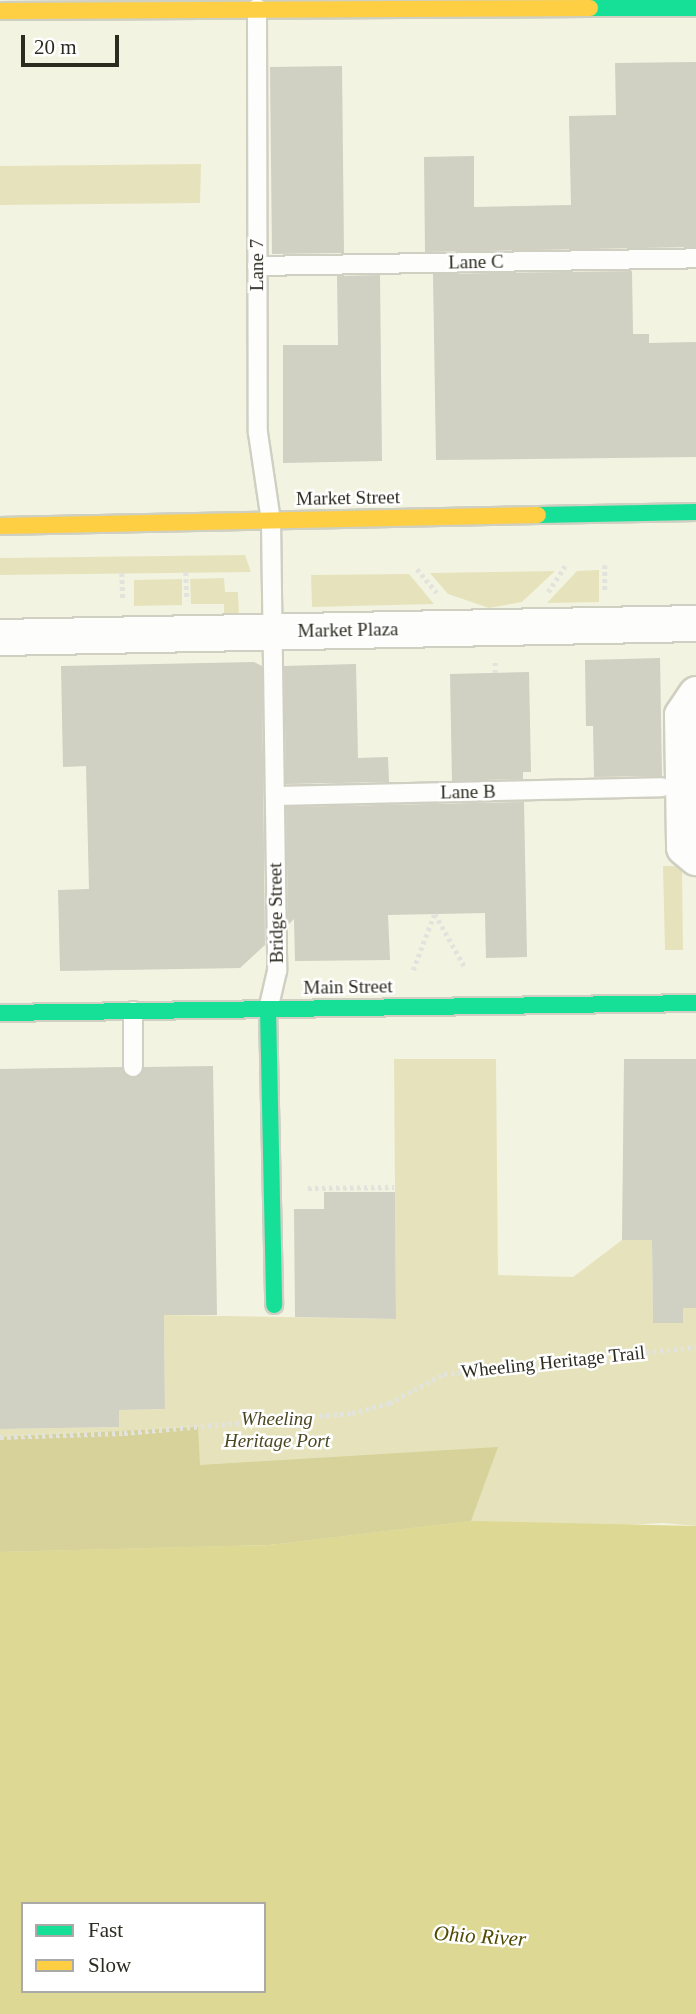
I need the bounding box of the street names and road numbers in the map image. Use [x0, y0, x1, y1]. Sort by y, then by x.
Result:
street label: Lane 7 [246, 239, 268, 291]
street label: Lane C [448, 250, 504, 274]
street label: Market Street [296, 486, 400, 510]
street label: Market Plaza [297, 618, 399, 642]
street label: Lane B [440, 780, 496, 804]
street label: Bridge Street [264, 862, 288, 964]
street label: Main Street [303, 975, 393, 999]
street label: Wheeling Heritage Trail [460, 1341, 646, 1383]

